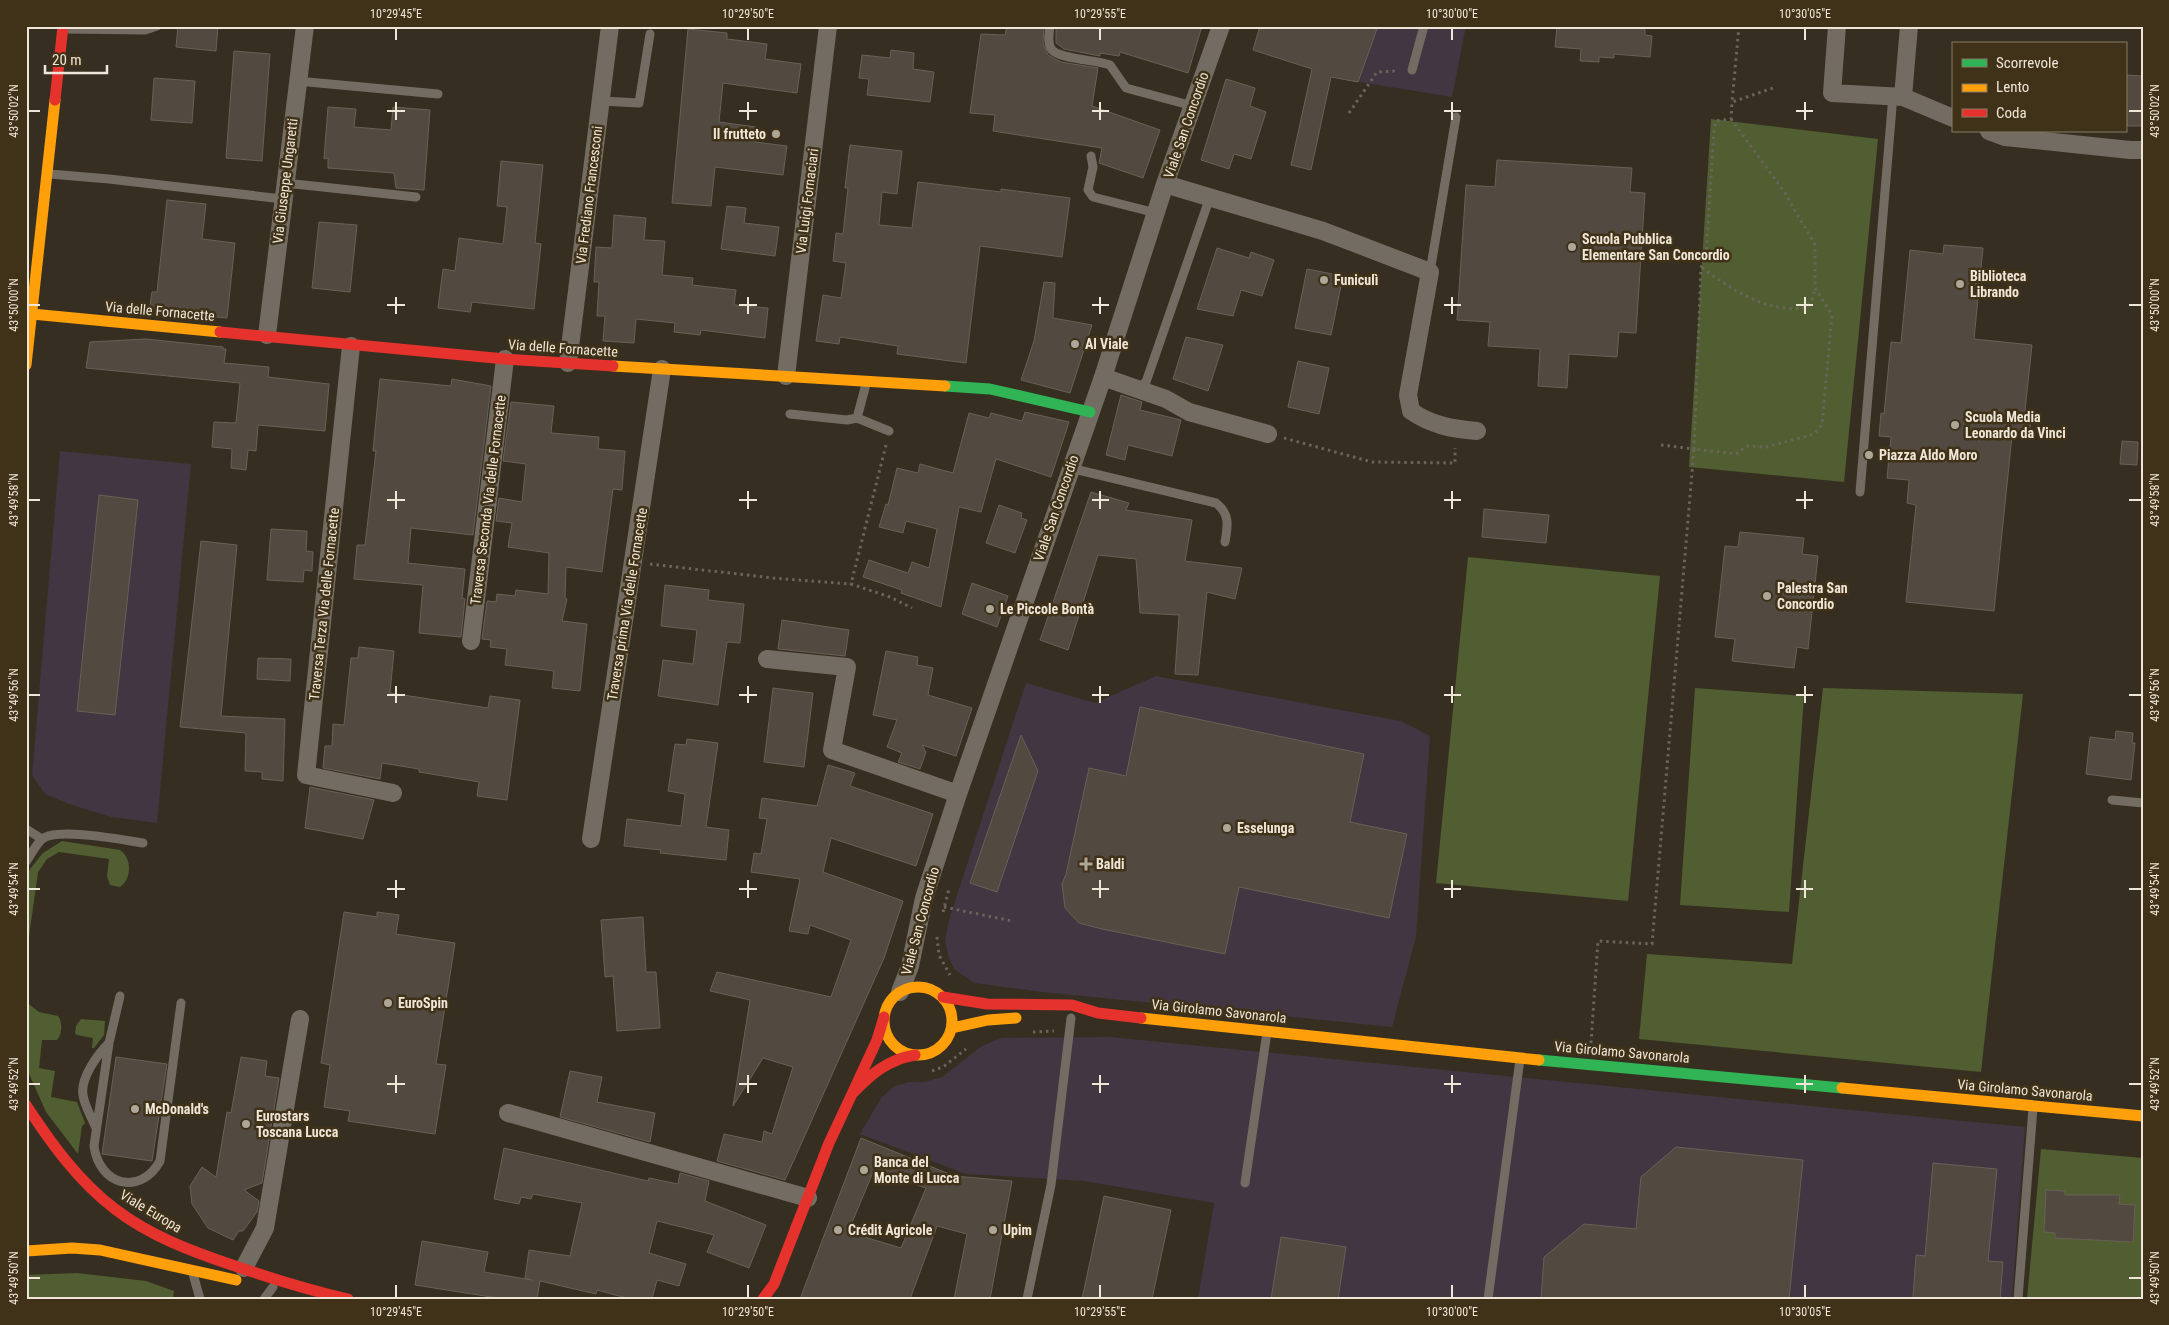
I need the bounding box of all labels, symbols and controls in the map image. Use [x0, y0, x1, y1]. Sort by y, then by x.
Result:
text: 10°29'45"E [370, 7, 422, 21]
text: 10°29'50"E [722, 7, 774, 21]
text: 10°29'55"E [1074, 7, 1126, 21]
text: 10°30'00"E [1426, 7, 1478, 21]
text: 10°30'05"E [1779, 7, 1831, 21]
scale bar [45, 42, 108, 74]
legend [1952, 42, 2126, 132]
text: 20 m [52, 51, 82, 69]
text: Scorrevole [1996, 54, 2058, 72]
street label: Viale San Concordio [1160, 70, 1212, 180]
text: Lento [1996, 78, 2029, 96]
text: 43°50'02"N [7, 84, 21, 138]
text: 43°50'02"N [2148, 84, 2162, 138]
text: Coda [1996, 104, 2027, 122]
street label: Via Giuseppe Ungaretti [269, 117, 301, 245]
street label: Via Frediano Francesconi [573, 125, 605, 265]
place label: Il frutteto [713, 126, 766, 142]
marker: Il frutteto [770, 128, 782, 140]
street label: Via Luigi Fornaciari [793, 147, 821, 255]
place label: Scuola Pubblica Elementare San Concordio [1582, 231, 1730, 263]
marker: Scuola Pubblica Elementare San Concordio [1566, 241, 1578, 253]
place label: Biblioteca Librando [1970, 268, 2027, 300]
place label: Funiculì [1334, 272, 1378, 288]
marker: Funiculì [1318, 274, 1330, 286]
text: 43°50'00"N [7, 278, 21, 332]
marker: Biblioteca Librando [1954, 278, 1966, 290]
text: 43°50'00"N [2148, 278, 2162, 332]
street label: Via delle Fornacette [105, 298, 216, 324]
street label: Via delle Fornacette [508, 336, 619, 360]
place label: Al Viale [1085, 336, 1129, 352]
marker: Al Viale [1069, 338, 1081, 350]
street label: Traversa Seconda Via delle Fornacette [467, 394, 509, 606]
place label: Scuola Media Leonardo da Vinci [1965, 409, 2066, 441]
marker: Scuola Media Leonardo da Vinci [1949, 419, 1961, 431]
place label: Piazza Aldo Moro [1879, 447, 1978, 463]
marker: Piazza Aldo Moro [1863, 449, 1875, 461]
street label: Viale San Concordio [1030, 453, 1082, 563]
text: 43°49'58"N [7, 473, 21, 527]
text: 43°49'58"N [2148, 473, 2162, 527]
street label: Traversa Terza Via delle Fornacette [306, 506, 342, 701]
street label: Traversa prima Via delle Fornacette [604, 506, 650, 702]
place label: Palestra San Concordio [1777, 580, 1848, 612]
marker: Palestra San Concordio [1761, 590, 1773, 602]
place label: Le Piccole Bontà [1000, 601, 1094, 617]
marker: Le Piccole Bontà [984, 603, 996, 615]
text: 43°49'56"N [7, 668, 21, 722]
text: 43°49'56"N [2148, 668, 2162, 722]
place label: Esselunga [1237, 820, 1295, 836]
marker: Esselunga [1221, 822, 1233, 834]
place label: Baldi [1096, 856, 1124, 872]
marker: Baldi [1080, 858, 1092, 870]
text: 43°49'54"N [7, 862, 21, 916]
text: 43°49'54"N [2148, 862, 2162, 916]
street label: Viale San Concordio [898, 865, 942, 977]
place label: EuroSpin [398, 995, 448, 1011]
street label: Via Girolamo Savonarola [1151, 996, 1287, 1026]
marker: EuroSpin [382, 997, 394, 1009]
street label: Via Girolamo Savonarola [1554, 1038, 1690, 1066]
text: 43°49'52"N [7, 1057, 21, 1111]
text: 43°49'52"N [2148, 1057, 2162, 1111]
street label: Via Girolamo Savonarola [1957, 1076, 2093, 1104]
place label: McDonald's [145, 1101, 209, 1117]
marker: McDonald's [129, 1103, 141, 1115]
place label: Eurostars Toscana Lucca [256, 1108, 339, 1140]
marker: Eurostars Toscana Lucca [240, 1118, 252, 1130]
place label: Banca del Monte di Lucca [874, 1154, 960, 1186]
marker: Banca del Monte di Lucca [858, 1164, 870, 1176]
street label: Viale Europa [117, 1186, 185, 1236]
place label: Crédit Agricole [848, 1222, 933, 1238]
place label: Upim [1003, 1222, 1032, 1238]
marker: Crédit Agricole [832, 1224, 844, 1236]
marker: Upim [987, 1224, 999, 1236]
text: 43°49'50"N [7, 1251, 21, 1305]
text: 43°49'50"N [2148, 1251, 2162, 1305]
text: 10°29'45"E [370, 1305, 422, 1319]
text: 10°29'50"E [722, 1305, 774, 1319]
text: 10°29'55"E [1074, 1305, 1126, 1319]
text: 10°30'00"E [1426, 1305, 1478, 1319]
text: 10°30'05"E [1779, 1305, 1831, 1319]

